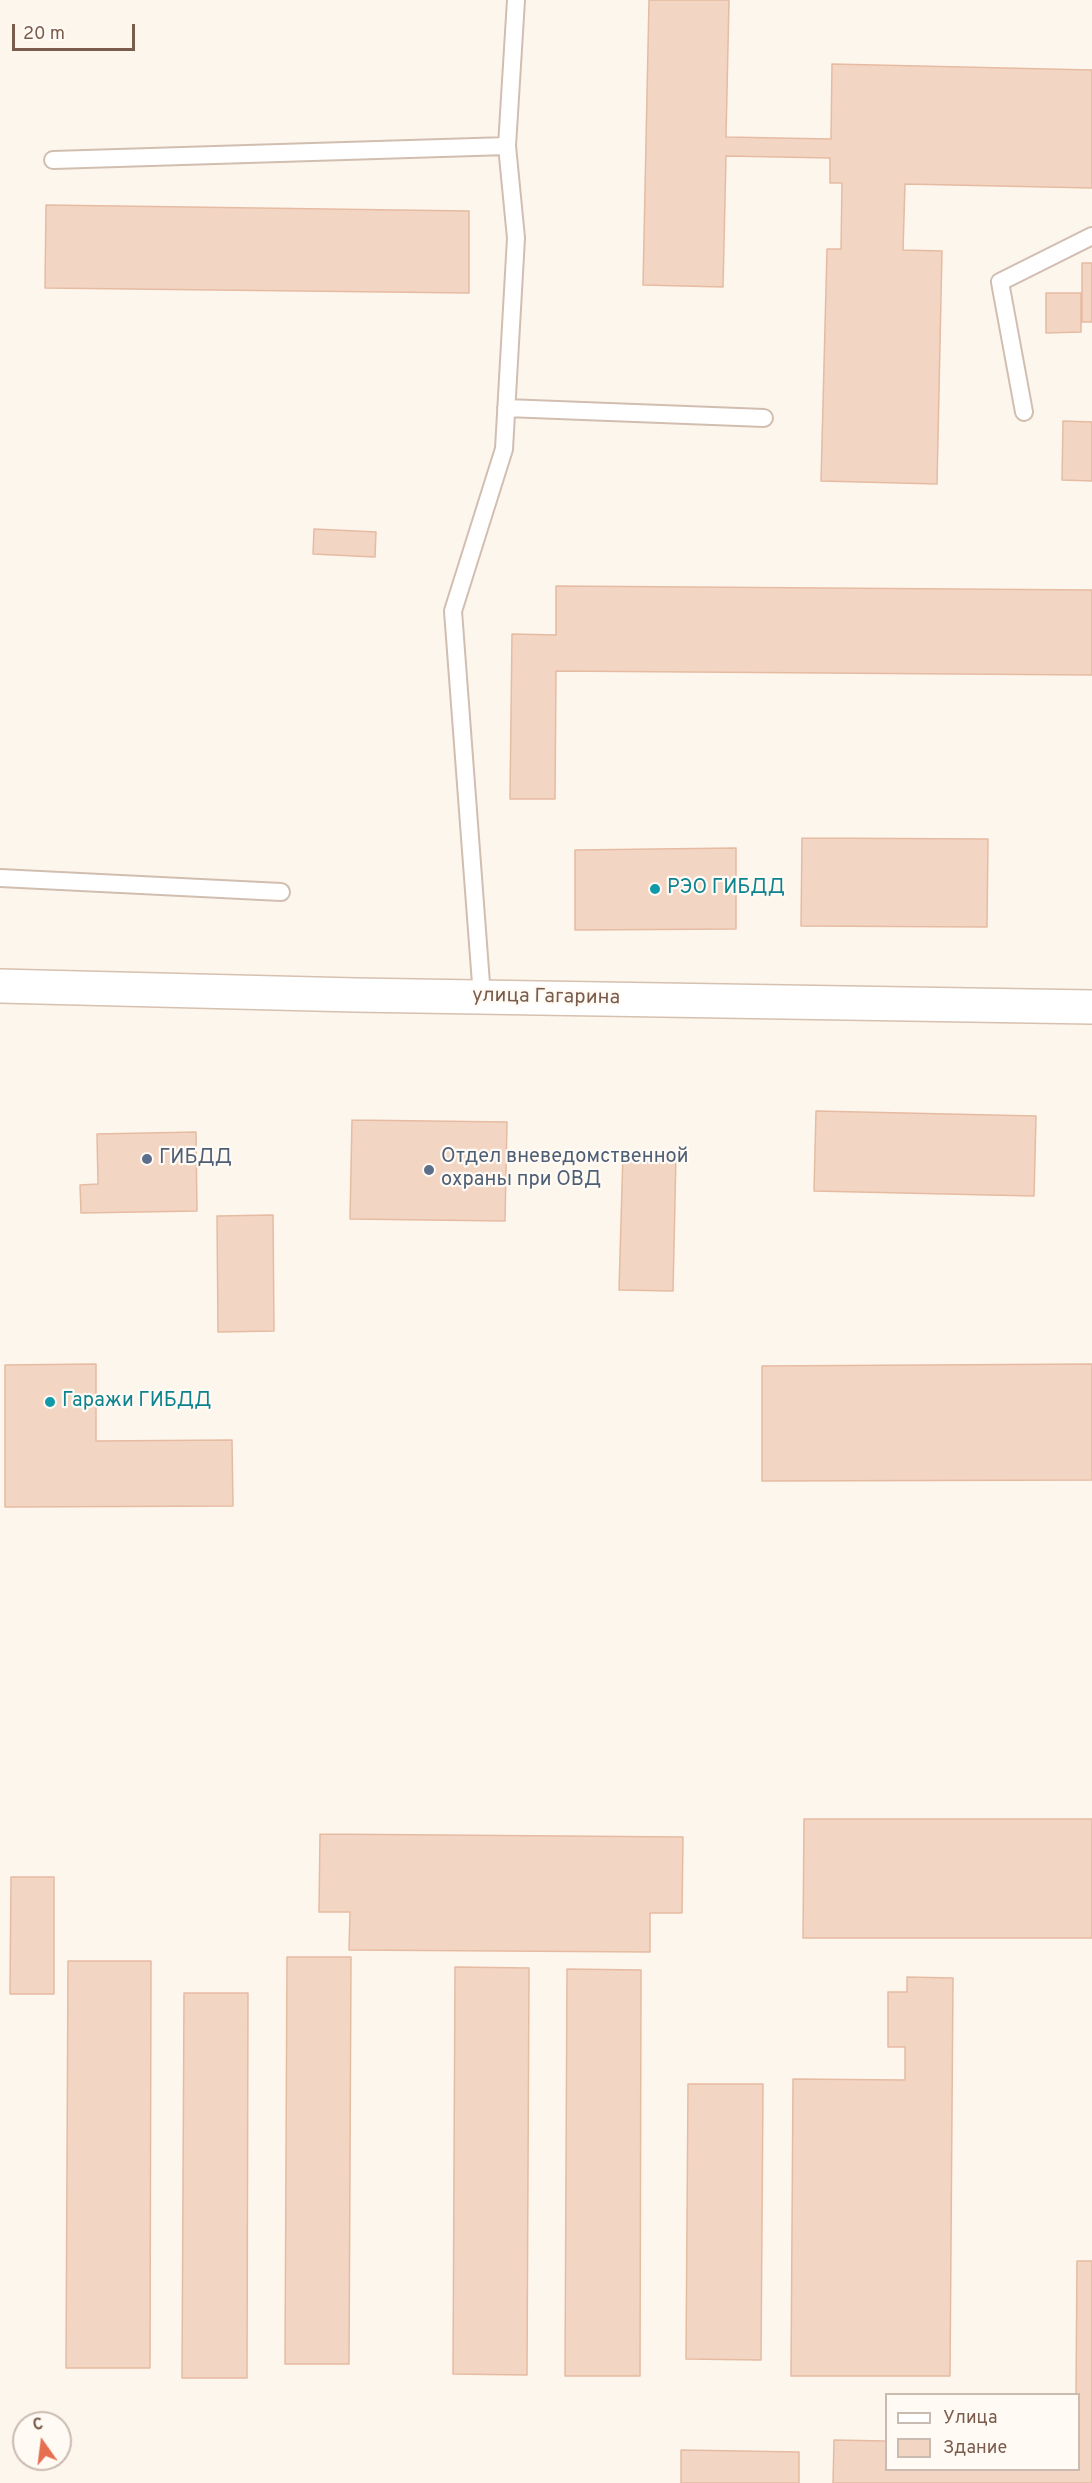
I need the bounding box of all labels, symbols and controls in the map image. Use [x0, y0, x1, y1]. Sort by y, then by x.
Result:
scale bar [15, 12, 138, 50]
text: 20 m [23, 23, 65, 46]
place label: РЭО ГИБДД [667, 877, 785, 901]
marker: РЭО ГИБДД [648, 882, 662, 896]
street label: улица Гагарина [472, 985, 620, 1011]
place label: Отдел вневедомственной охраны при ОВД [441, 1146, 689, 1193]
place label: ГИБДД [159, 1147, 232, 1171]
marker: ГИБДД [140, 1152, 154, 1166]
marker: Отдел вневедомственной охраны при ОВД [422, 1163, 436, 1177]
place label: Гаражи ГИБДД [62, 1390, 211, 1414]
marker: Гаражи ГИБДД [43, 1395, 57, 1409]
legend [885, 2393, 1080, 2471]
text: Улица [943, 2407, 997, 2430]
north arrow [12, 2411, 72, 2471]
text: С [31, 2415, 46, 2436]
text: Здание [943, 2437, 1007, 2460]

